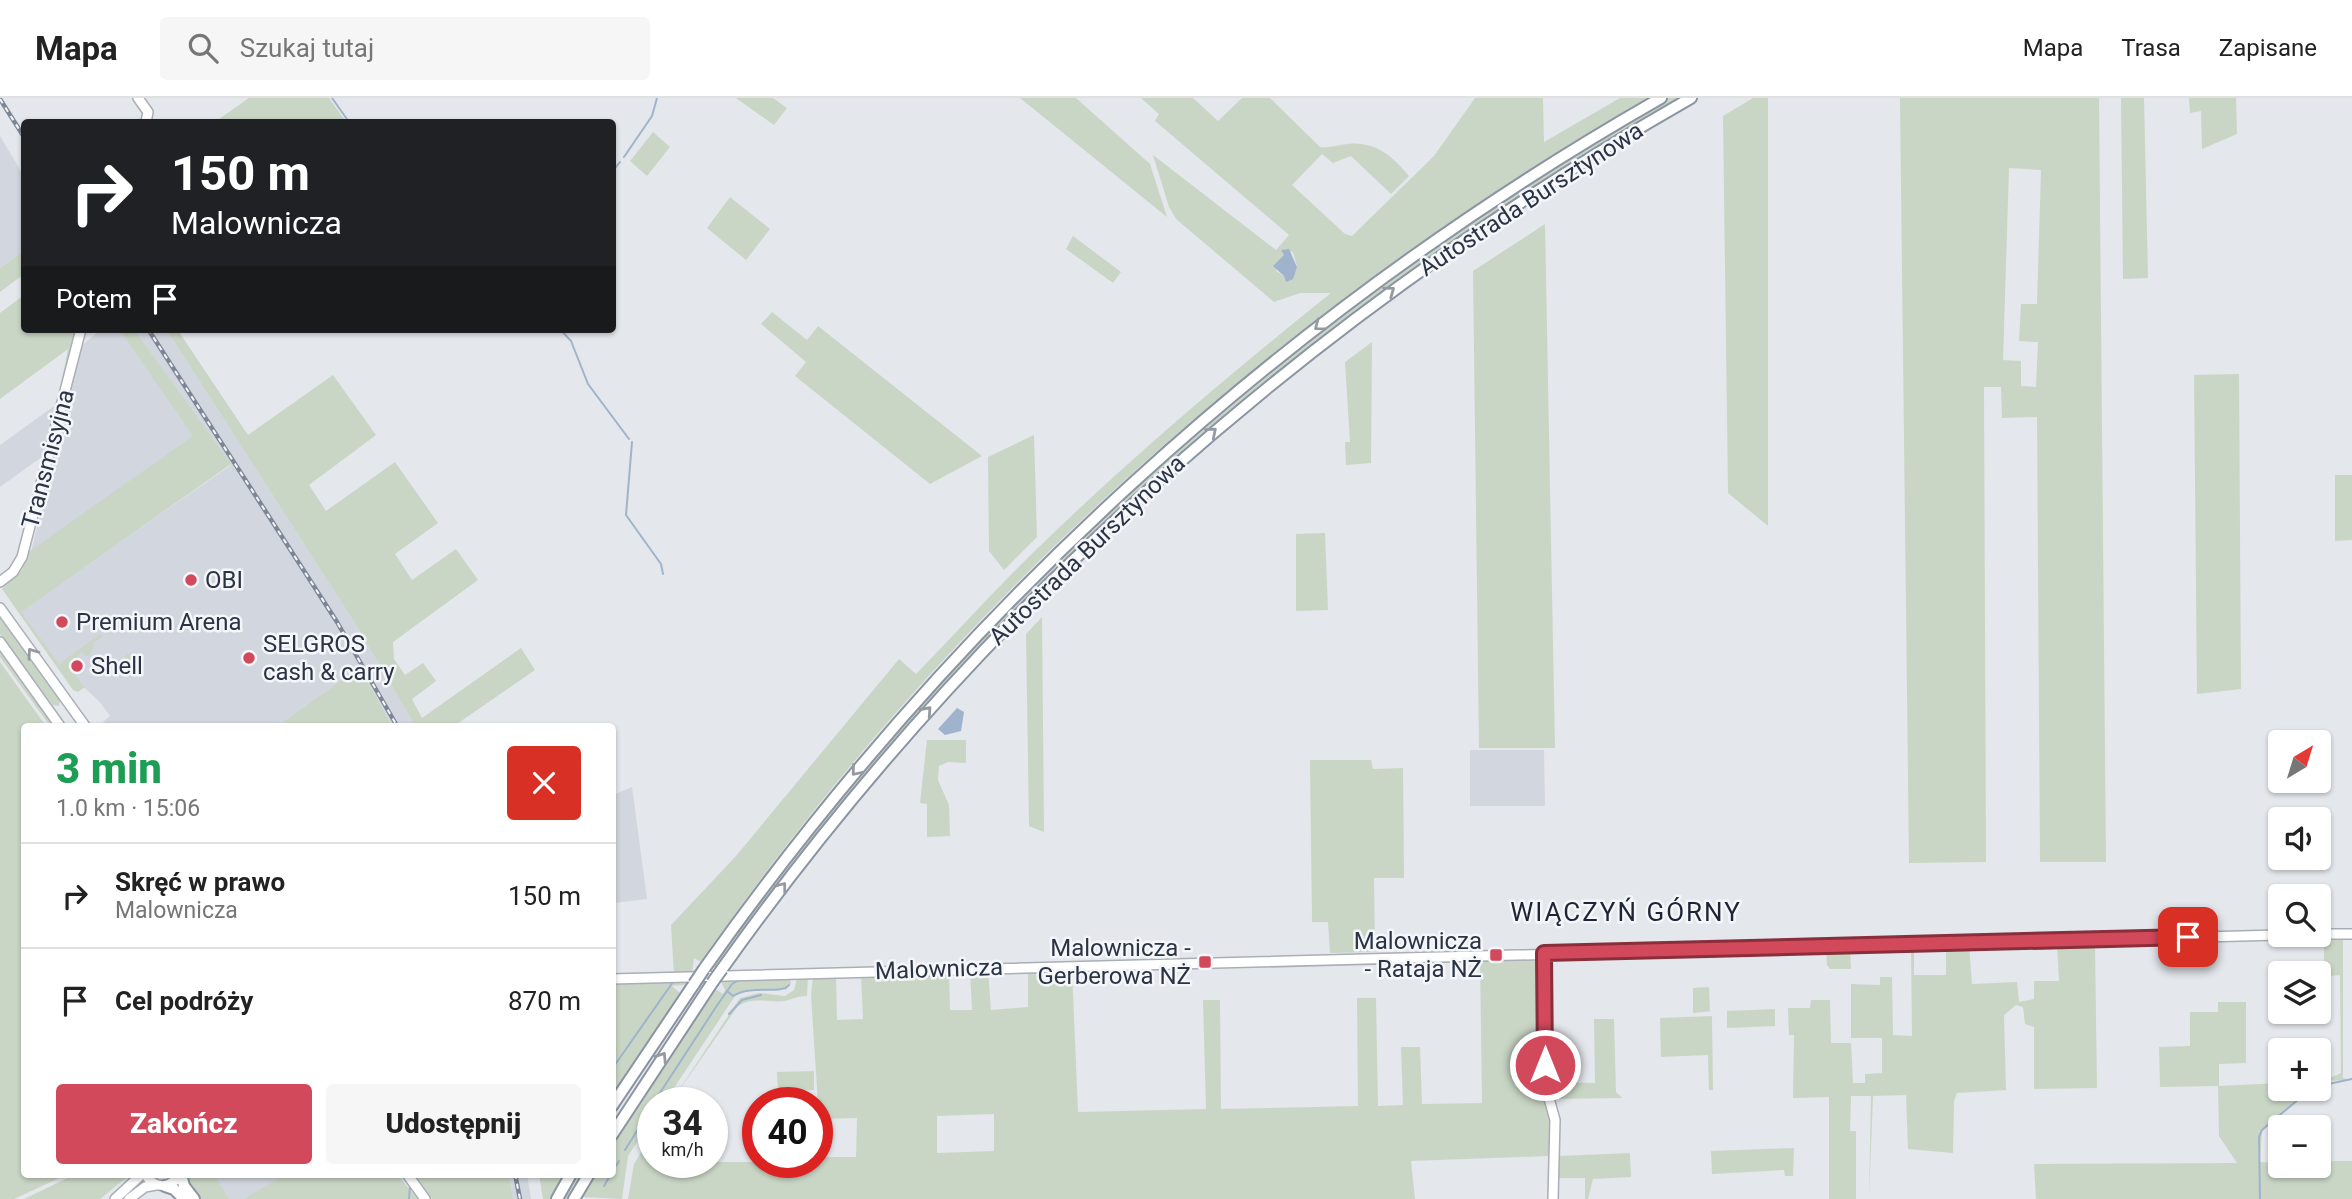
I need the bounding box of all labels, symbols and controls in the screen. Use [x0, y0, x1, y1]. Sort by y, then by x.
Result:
search box [160, 17, 650, 80]
text: Mapa [35, 29, 118, 68]
icon: search [184, 29, 222, 67]
text: Szukaj tutaj [240, 33, 374, 63]
text: Mapa [2023, 34, 2083, 62]
text: Trasa [2121, 34, 2181, 62]
text: Zapisane [2219, 34, 2317, 62]
street label: Autostrada Bursztynowa [1414, 116, 1648, 282]
text: 150 m [171, 145, 310, 202]
icon: right [56, 147, 147, 238]
text: Malownicza [171, 204, 342, 242]
icon: arrive [146, 280, 184, 318]
text: Potem [56, 284, 132, 314]
one-way arrow [1382, 287, 1395, 299]
one-way arrow [1314, 318, 1327, 331]
street label: Transmisyjna [16, 387, 80, 531]
one-way arrow [1204, 428, 1217, 440]
street label: Autostrada Bursztynowa [983, 449, 1191, 651]
place label: OBI [205, 566, 243, 594]
marker: OBI [183, 572, 199, 588]
place label: Premium Arena [76, 608, 242, 636]
marker: Premium Arena [54, 614, 70, 630]
place label: SELGROS cash & carry [263, 630, 395, 686]
one-way arrow [28, 648, 40, 661]
marker: SELGROS cash & carry [241, 650, 257, 666]
place label: Shell [91, 652, 143, 680]
marker: Shell [69, 658, 85, 674]
one-way arrow [919, 706, 931, 719]
north arrow [2268, 730, 2331, 793]
map controls [2268, 730, 2331, 1178]
text: 3 min [56, 744, 162, 793]
button: close [507, 746, 581, 820]
one-way arrow [852, 763, 864, 776]
text: 1.0 km · 15:06 [56, 795, 200, 822]
button: sound [2268, 807, 2331, 870]
text: Skręć w prawo [115, 867, 285, 897]
icon: right [56, 877, 94, 915]
text: 150 m [508, 881, 581, 911]
one-way arrow [774, 882, 787, 894]
button: search [2268, 884, 2331, 947]
text: Malownicza [115, 897, 238, 924]
district label: WIĄCZYŃ GÓRNY [1510, 897, 1742, 927]
pin [2158, 907, 2218, 967]
icon: arrive [2169, 918, 2207, 956]
place label: Malownicza - Rataja NŻ [1354, 927, 1482, 983]
place label: Malownicza - Gerberowa NŻ [1037, 934, 1191, 990]
marker: Malownicza - Rataja NŻ [1488, 947, 1504, 963]
street label: Malownicza [874, 953, 1004, 985]
marker: Malownicza - Gerberowa NŻ [1197, 954, 1213, 970]
button: layers [2268, 961, 2331, 1024]
icon: arrive [56, 982, 94, 1020]
text: Cel podróży [115, 986, 253, 1016]
text: 870 m [508, 986, 581, 1016]
position arrow [1508, 1028, 1582, 1102]
button: + [2268, 1038, 2331, 1101]
one-way arrow [654, 1052, 666, 1065]
button: Zakończ [56, 1084, 312, 1164]
button: Udostępnij [326, 1084, 581, 1164]
speed limit sign: 40 [742, 1087, 833, 1178]
text: 34 [662, 1103, 703, 1144]
button: − [2268, 1115, 2331, 1178]
text: km/h [661, 1139, 704, 1160]

